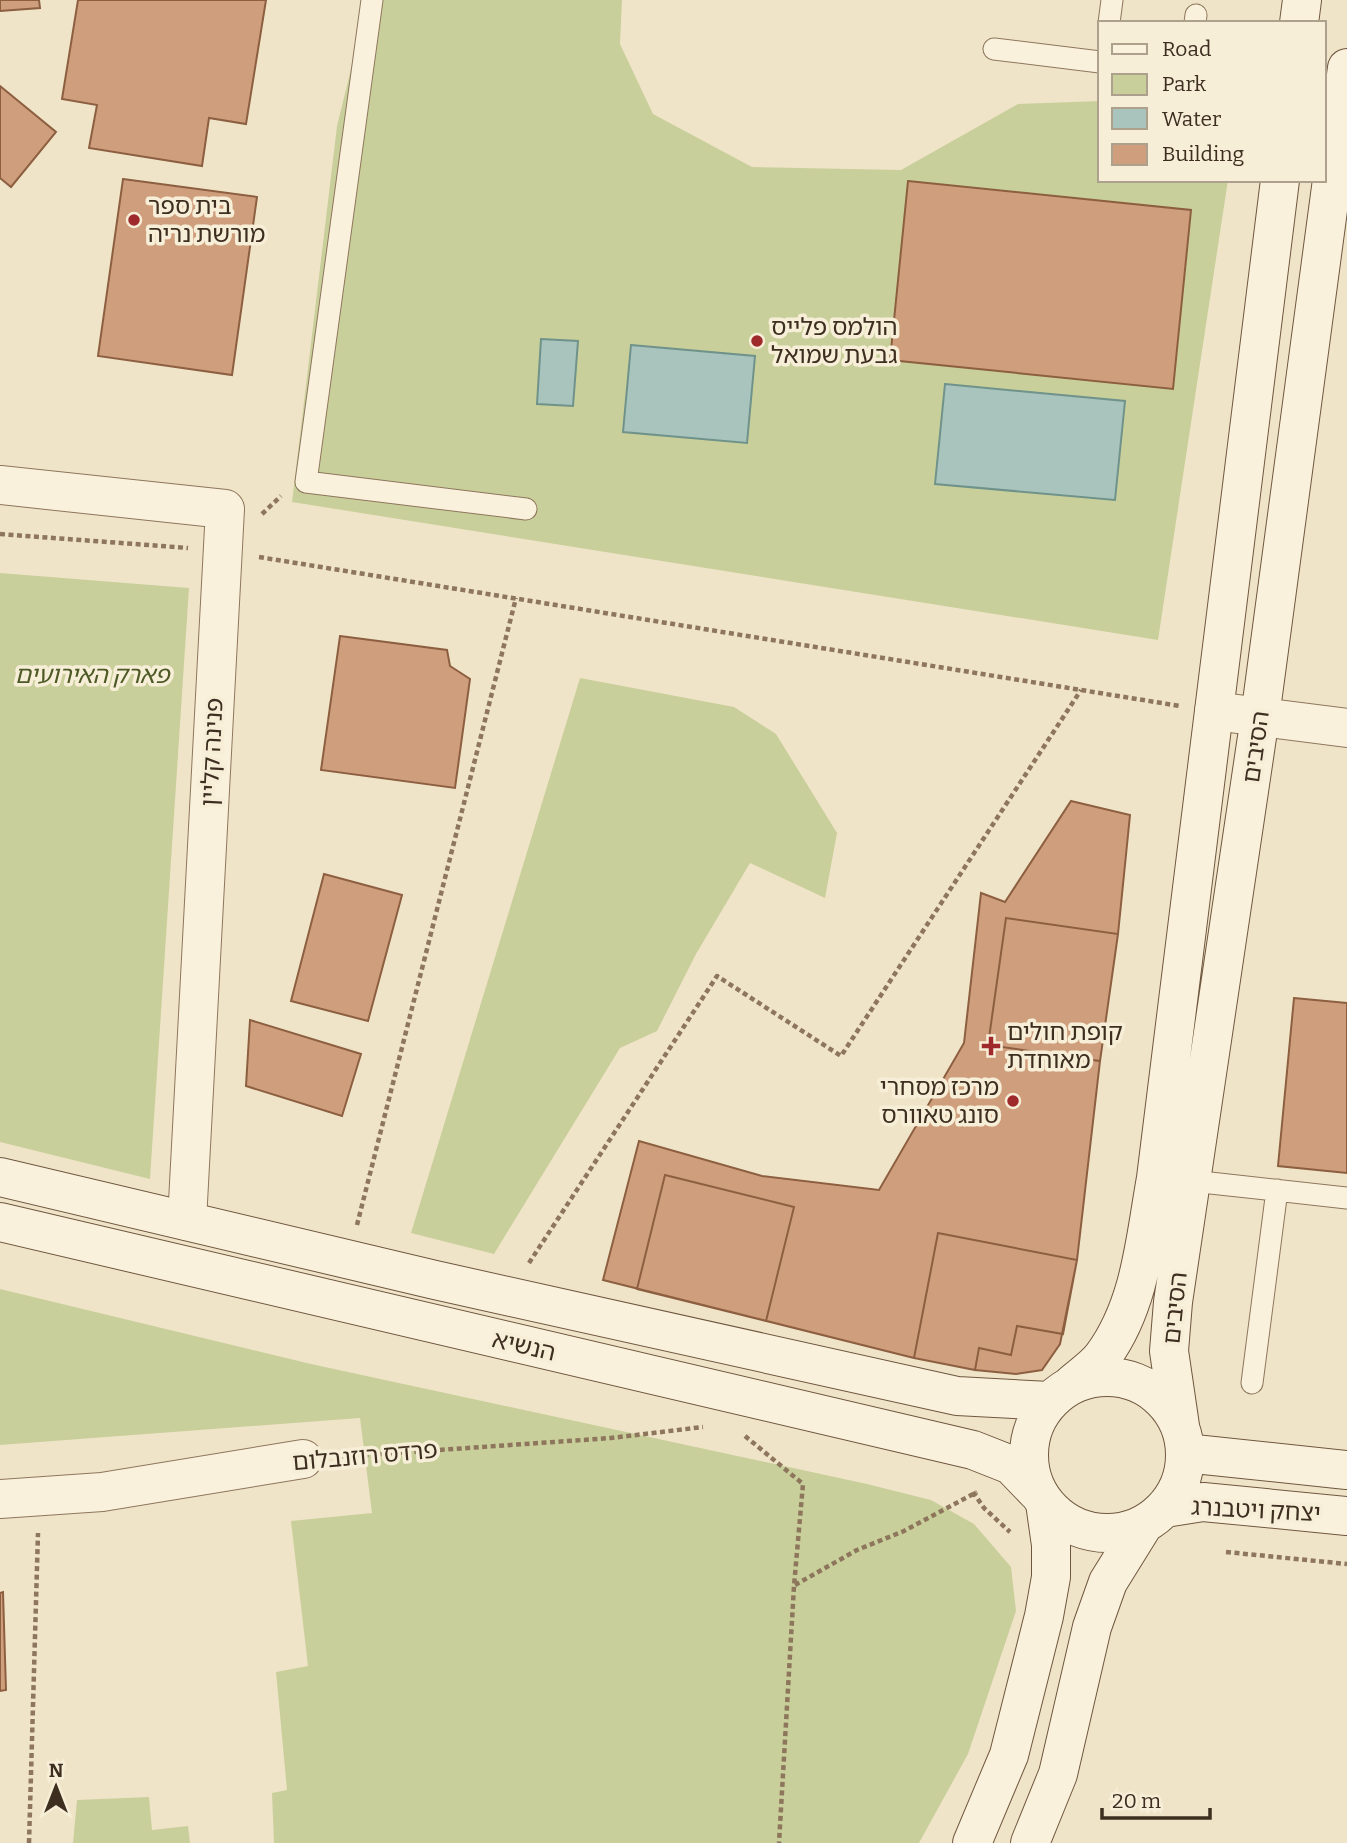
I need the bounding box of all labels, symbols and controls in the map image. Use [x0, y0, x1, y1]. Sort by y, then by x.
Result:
legend [1098, 21, 1326, 182]
text: Road [1162, 36, 1211, 62]
text: Park [1162, 71, 1206, 97]
text: Water [1162, 106, 1221, 132]
text: Building [1162, 141, 1245, 167]
place label: בית ספר מורשת נריה [148, 192, 265, 248]
marker: בית ספר מורשת נריה [126, 212, 142, 228]
place label: הולמס פלייס גבעת שמואל [771, 313, 898, 369]
marker: הולמס פלייס גבעת שמואל [749, 333, 765, 349]
park label: פארק האירועים [15, 661, 171, 689]
street label: פנינה קליין [195, 697, 229, 807]
street label: הסיבים [1237, 709, 1275, 785]
place label: קופת חולים מאוחדת [1007, 1018, 1123, 1074]
marker: קופת חולים מאוחדת [981, 1036, 1001, 1056]
place label: מרכז מסחרי סונג טאוורס [880, 1073, 999, 1129]
marker: מרכז מסחרי סונג טאוורס [1005, 1093, 1021, 1109]
street label: הסיבים [1157, 1270, 1193, 1346]
street label: הנשיא [490, 1325, 558, 1367]
street label: פרדס רוזנבלום [291, 1436, 439, 1476]
street label: יצחק ויטבנרג [1190, 1493, 1322, 1527]
north arrow [21, 1752, 91, 1822]
text: N [49, 1759, 64, 1782]
scale bar [1102, 1776, 1210, 1820]
text: 20 m [1112, 1788, 1161, 1814]

